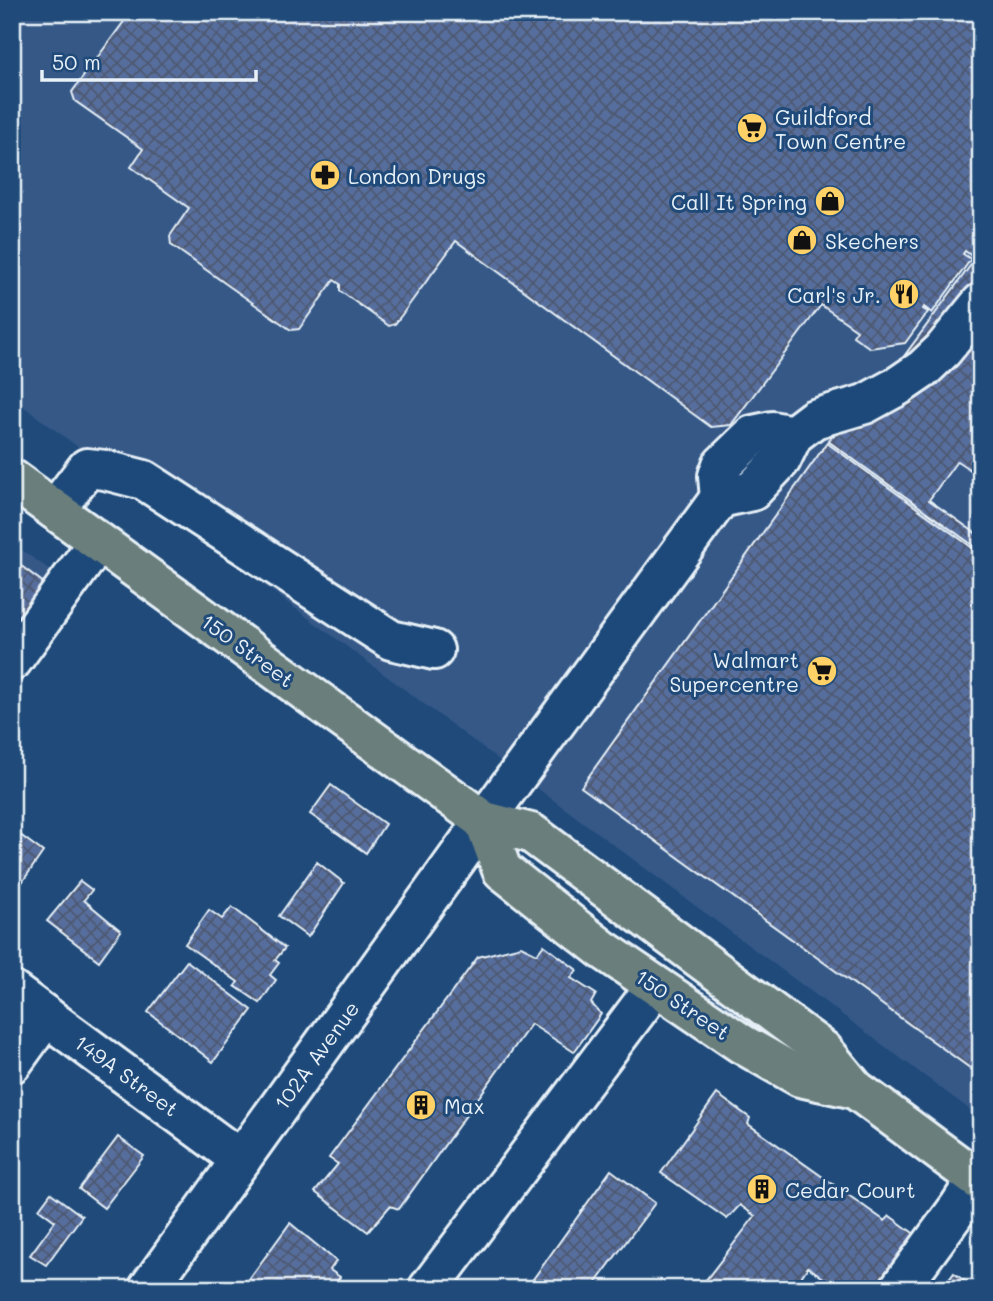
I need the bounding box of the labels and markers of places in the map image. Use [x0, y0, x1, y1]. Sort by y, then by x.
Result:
place label: Guildford Town Centre [775, 103, 906, 154]
supermarket icon: Guildford Town Centre [735, 111, 769, 145]
pharmacy icon: London Drugs [308, 158, 342, 192]
place label: London Drugs [348, 162, 486, 189]
shop icon: Call It Spring [813, 184, 847, 218]
place label: Call It Spring [671, 188, 807, 215]
shop icon: Skechers [785, 223, 819, 257]
place label: Skechers [825, 227, 919, 254]
restaurant icon: Carl's Jr. [887, 277, 921, 311]
place label: Carl's Jr. [787, 281, 881, 308]
place label: Walmart Supercentre [669, 646, 799, 697]
supermarket icon: Walmart Supercentre [805, 654, 839, 688]
building icon: Max [404, 1088, 438, 1122]
place label: Max [444, 1092, 485, 1119]
building icon: Cedar Court [745, 1172, 779, 1206]
place label: Cedar Court [785, 1176, 915, 1203]

